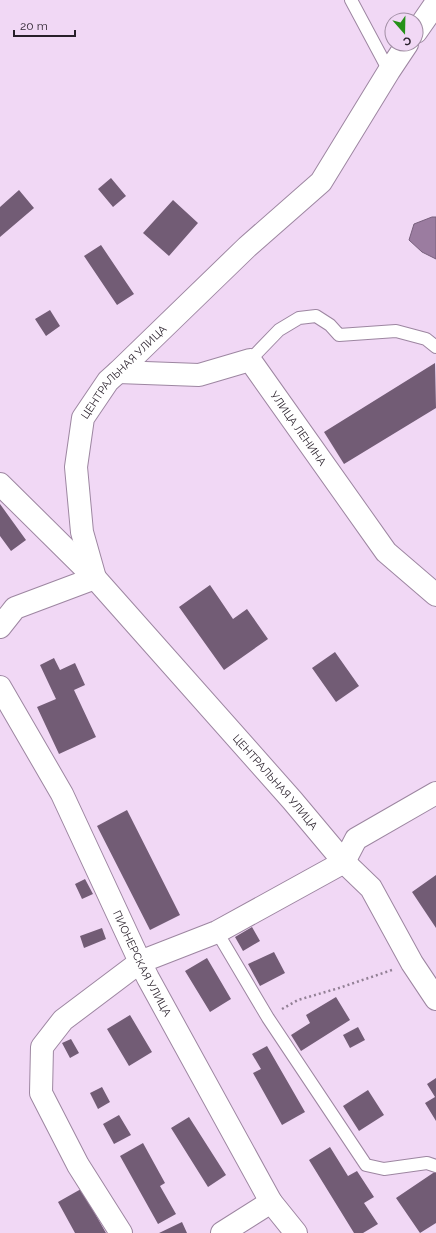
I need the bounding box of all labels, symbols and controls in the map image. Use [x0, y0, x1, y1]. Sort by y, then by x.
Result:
scale bar [14, 12, 75, 38]
north arrow [384, 12, 424, 52]
text: 20 m [20, 19, 48, 33]
text: С [401, 34, 413, 48]
street label: ЦЕНТРАЛЬНАЯ УЛИЦА [78, 322, 169, 421]
street label: УЛИЦА ЛЕНИНА [268, 389, 329, 468]
street label: ЦЕНТРАЛЬНАЯ УЛИЦА [230, 732, 321, 833]
street label: ПИОНЕРСКАЯ УЛИЦА [110, 908, 174, 1019]

